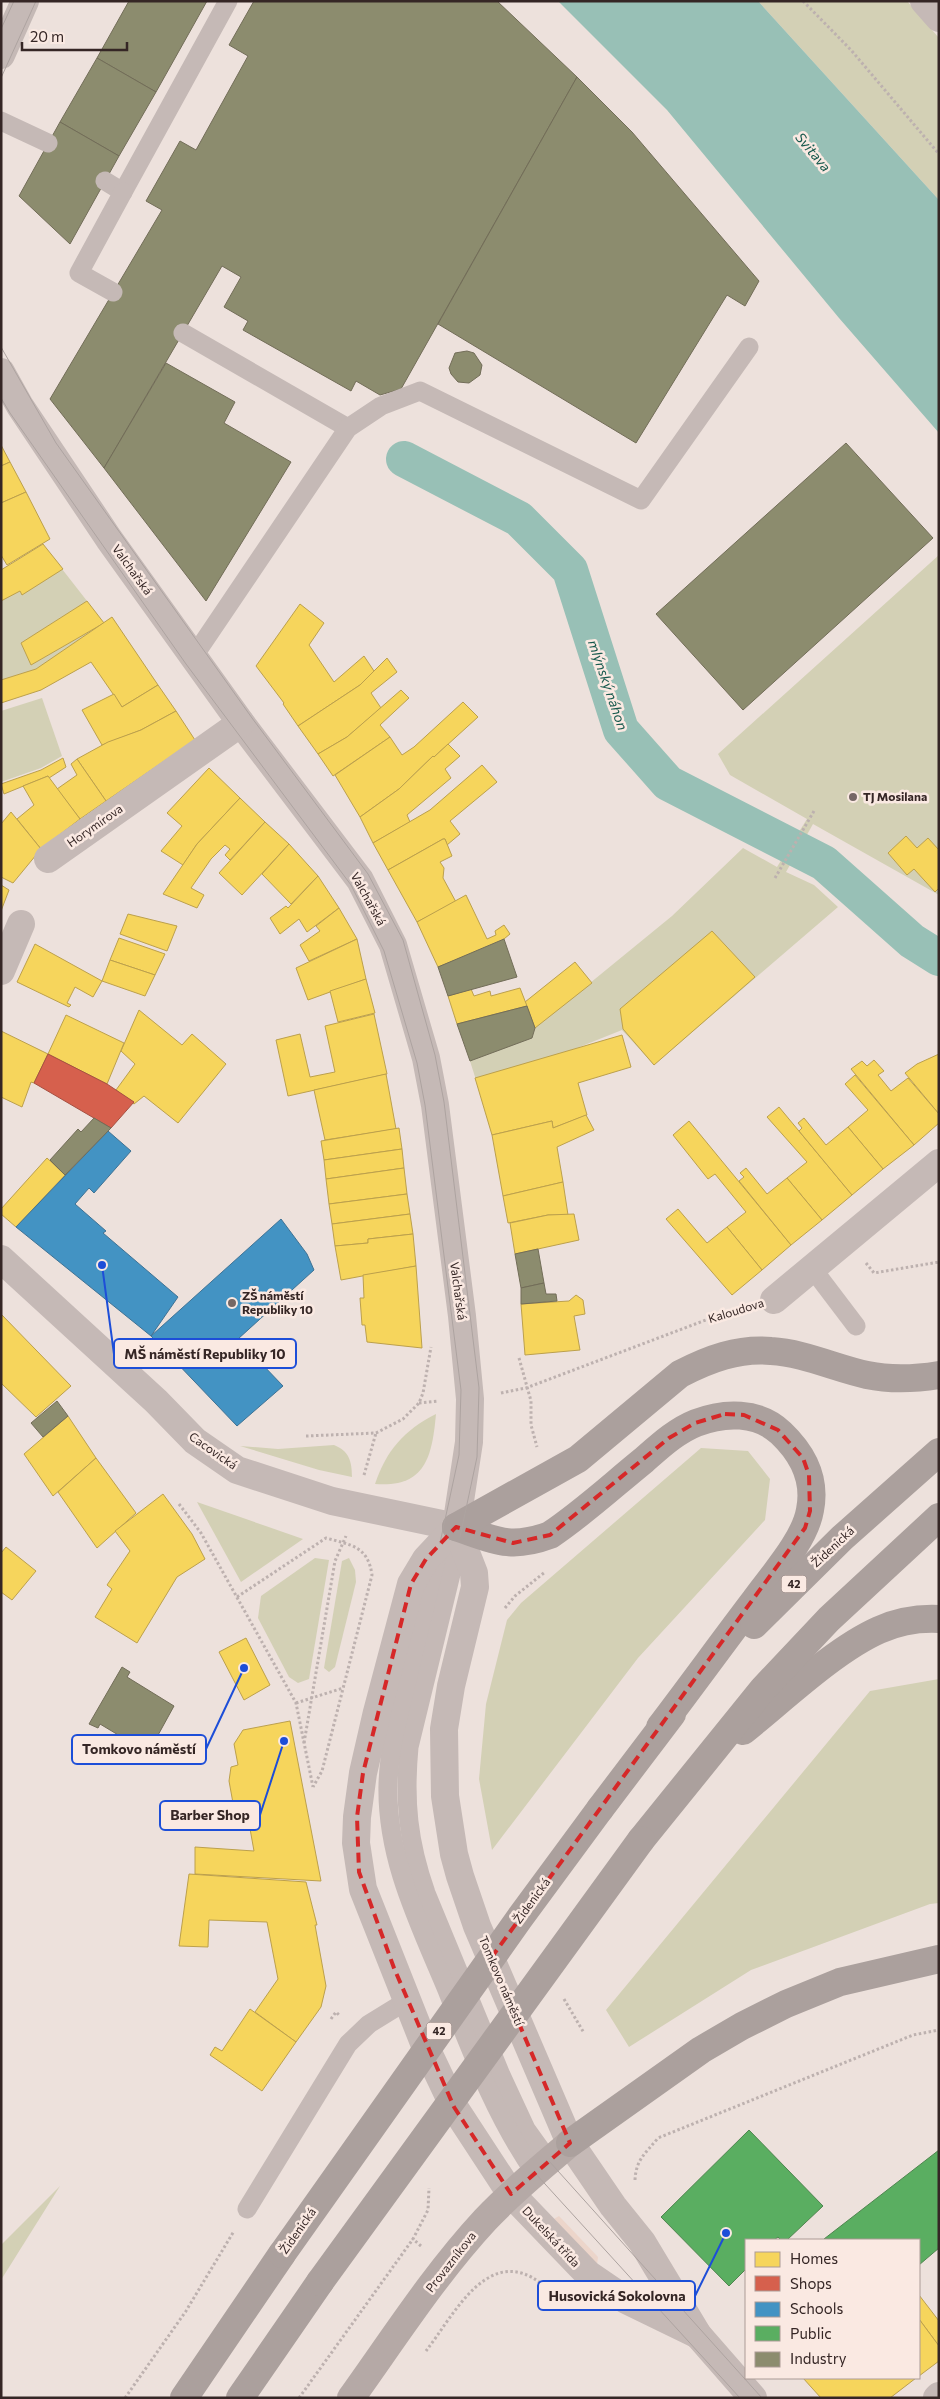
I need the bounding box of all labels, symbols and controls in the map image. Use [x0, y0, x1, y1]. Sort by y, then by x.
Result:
scale bar [22, 20, 128, 52]
text: 20 m [30, 27, 64, 45]
water label: Svitava [792, 129, 835, 175]
street label: Valchařská [110, 542, 156, 597]
water label: mlýnský náhon [585, 637, 632, 732]
place label: TJ Mosilana [863, 789, 927, 804]
marker: TJ Mosilana [847, 791, 859, 803]
street label: Horymírova [64, 801, 125, 849]
street label: Valchařská [348, 869, 389, 928]
street label: Valchařská [448, 1261, 470, 1321]
place label: ZŠ náměstí Republiky 10 [242, 1288, 313, 1316]
street label: Kaloudova [706, 1295, 765, 1325]
marker: ZŠ náměstí Republiky 10 [226, 1297, 238, 1309]
callout: MŠ náměstí Republiky 10 [114, 1339, 296, 1368]
text: MŠ náměstí Republiky 10 [124, 1345, 286, 1362]
street label: Cacovická [187, 1429, 240, 1472]
street label: Židenická [808, 1523, 856, 1569]
road number: 42 [782, 1576, 806, 1592]
callout: Tomkovo náměstí [72, 1735, 206, 1764]
text: Tomkovo náměstí [82, 1740, 197, 1757]
callout: Barber Shop [160, 1801, 260, 1830]
text: Barber Shop [170, 1806, 250, 1823]
street label: Židenická [510, 1875, 552, 1926]
street label: Tomkovo náměstí [477, 1934, 528, 2029]
road number: 42 [426, 2022, 452, 2040]
street label: Dukelská třída [520, 2203, 583, 2269]
street label: Židenická [276, 2205, 318, 2256]
street label: Provazníkova [422, 2228, 478, 2294]
legend [745, 2239, 920, 2379]
text: Homes [790, 2249, 838, 2267]
text: Shops [790, 2274, 832, 2292]
callout: Husovická Sokolovna [538, 2281, 695, 2310]
text: Husovická Sokolovna [548, 2287, 686, 2304]
text: Schools [790, 2299, 844, 2317]
text: Public [790, 2324, 832, 2342]
text: Industry [790, 2349, 847, 2367]

